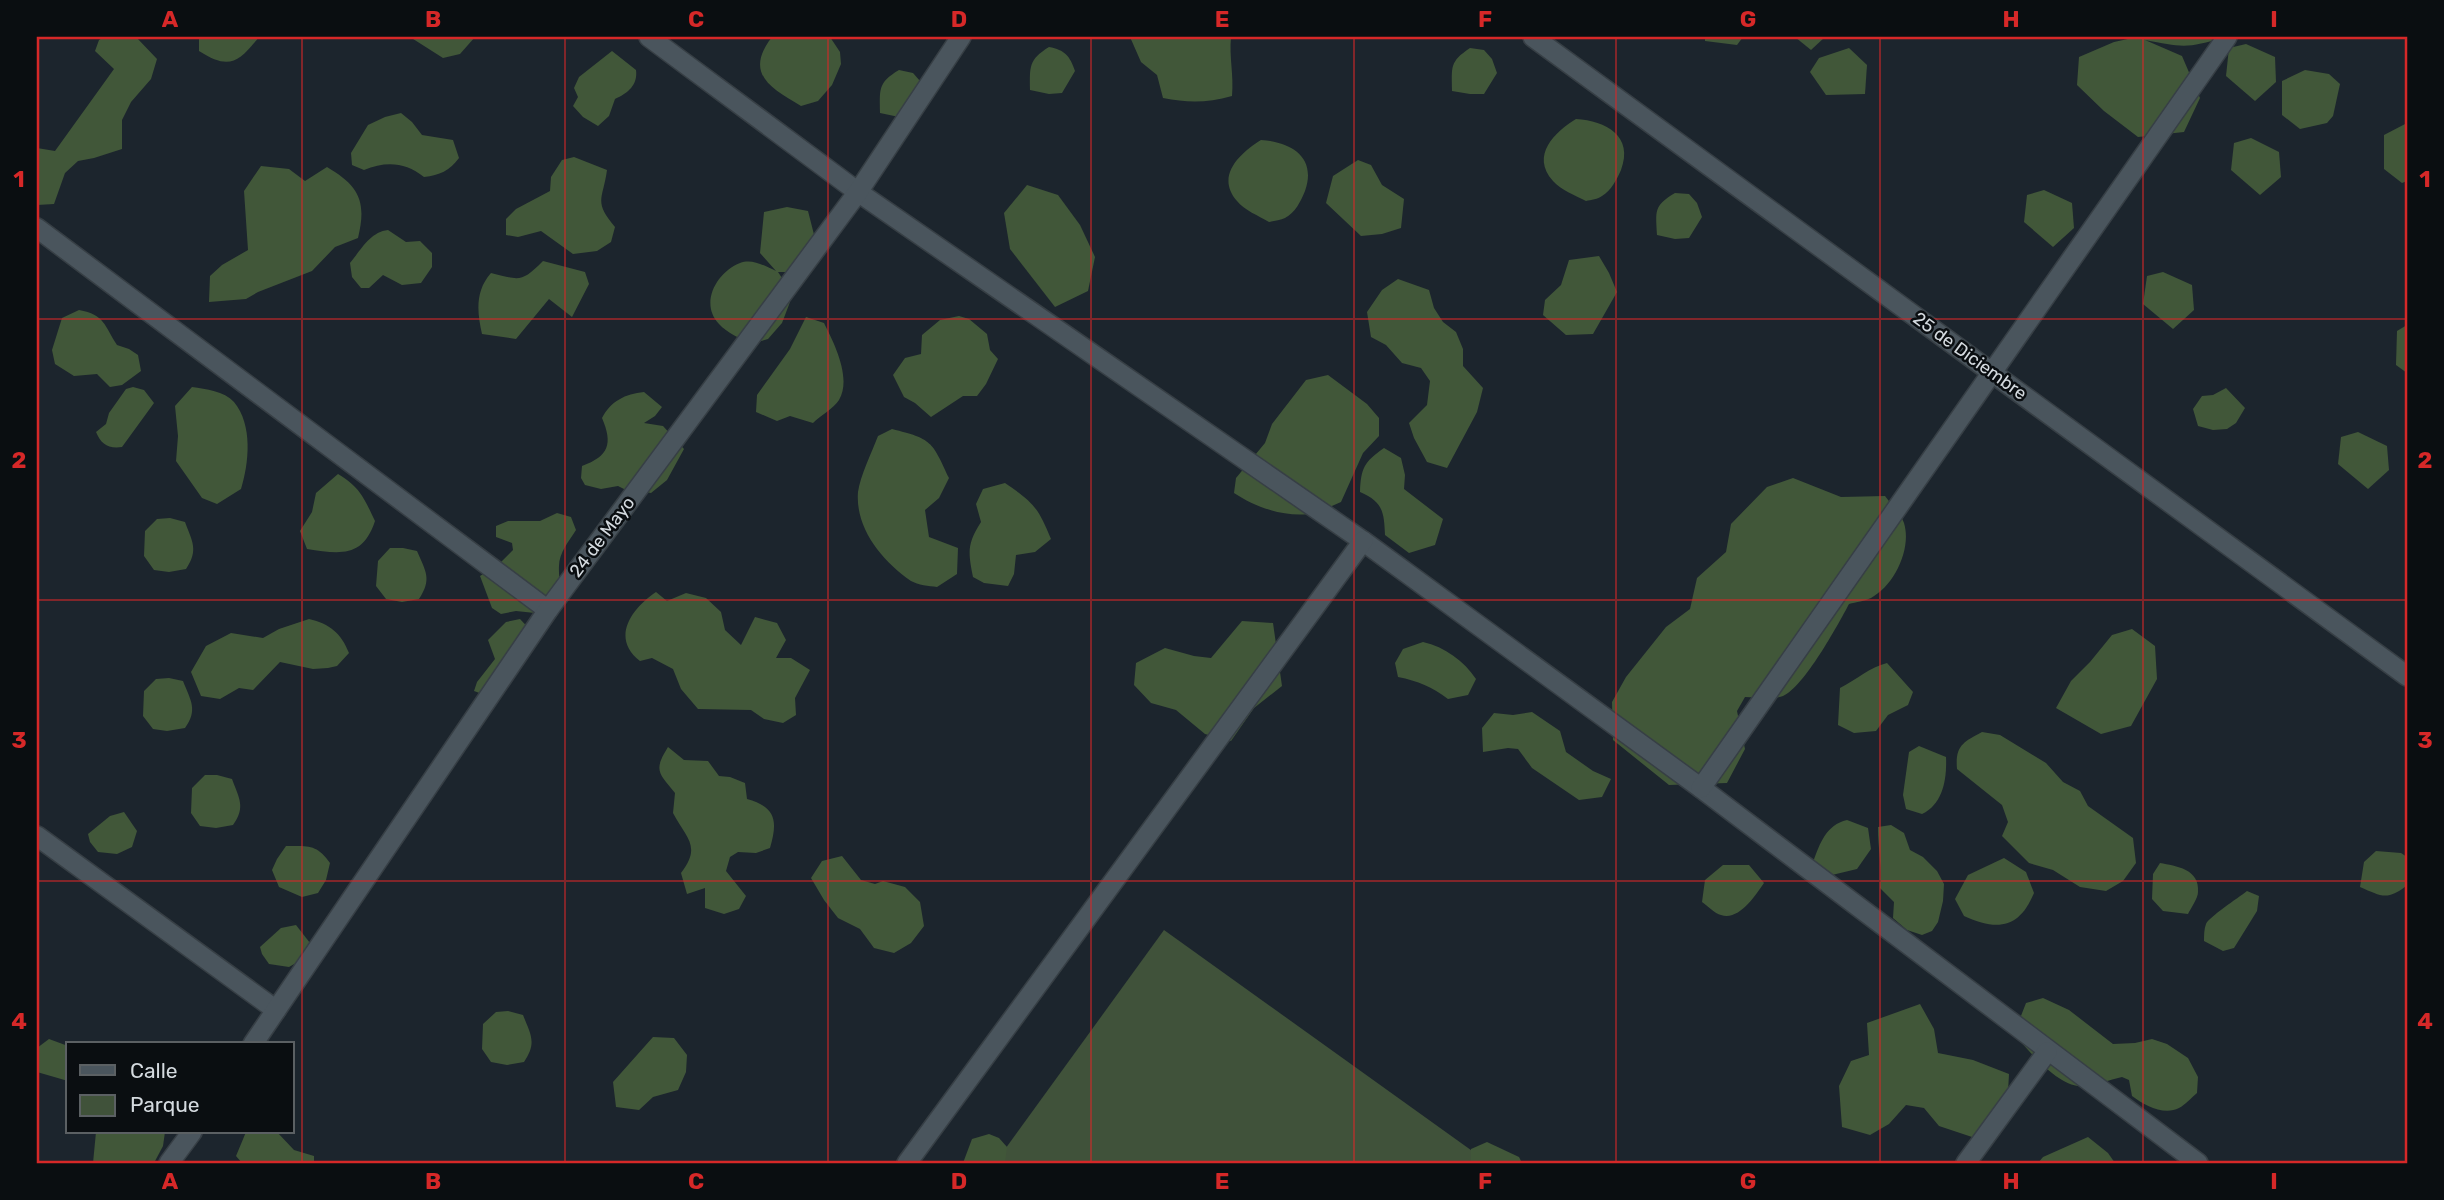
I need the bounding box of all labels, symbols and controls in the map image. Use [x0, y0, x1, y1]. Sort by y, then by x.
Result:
text: A [162, 5, 179, 33]
text: B [425, 5, 441, 33]
text: C [688, 5, 704, 33]
text: D [951, 5, 967, 33]
text: E [1215, 5, 1229, 33]
text: F [1478, 5, 1492, 33]
text: G [1740, 5, 1756, 33]
text: H [2002, 5, 2020, 33]
text: I [2270, 5, 2278, 33]
text: 1 [13, 165, 25, 193]
text: 1 [2419, 165, 2431, 193]
street label: 25 de Diciembre [1909, 307, 2031, 405]
text: 2 [12, 446, 26, 474]
text: 2 [2418, 446, 2432, 474]
street label: 24 de Mayo [565, 492, 639, 582]
text: 3 [11, 726, 27, 754]
text: 3 [2417, 726, 2433, 754]
text: 4 [11, 1007, 27, 1035]
text: 4 [2417, 1007, 2433, 1035]
legend [66, 1042, 294, 1134]
text: Calle [130, 1058, 178, 1083]
text: Parque [130, 1092, 200, 1117]
text: A [162, 1167, 179, 1195]
text: B [425, 1167, 441, 1195]
text: C [688, 1167, 704, 1195]
text: D [951, 1167, 967, 1195]
text: E [1215, 1167, 1229, 1195]
text: F [1478, 1167, 1492, 1195]
text: G [1740, 1167, 1756, 1195]
text: H [2002, 1167, 2020, 1195]
text: I [2270, 1167, 2278, 1195]

